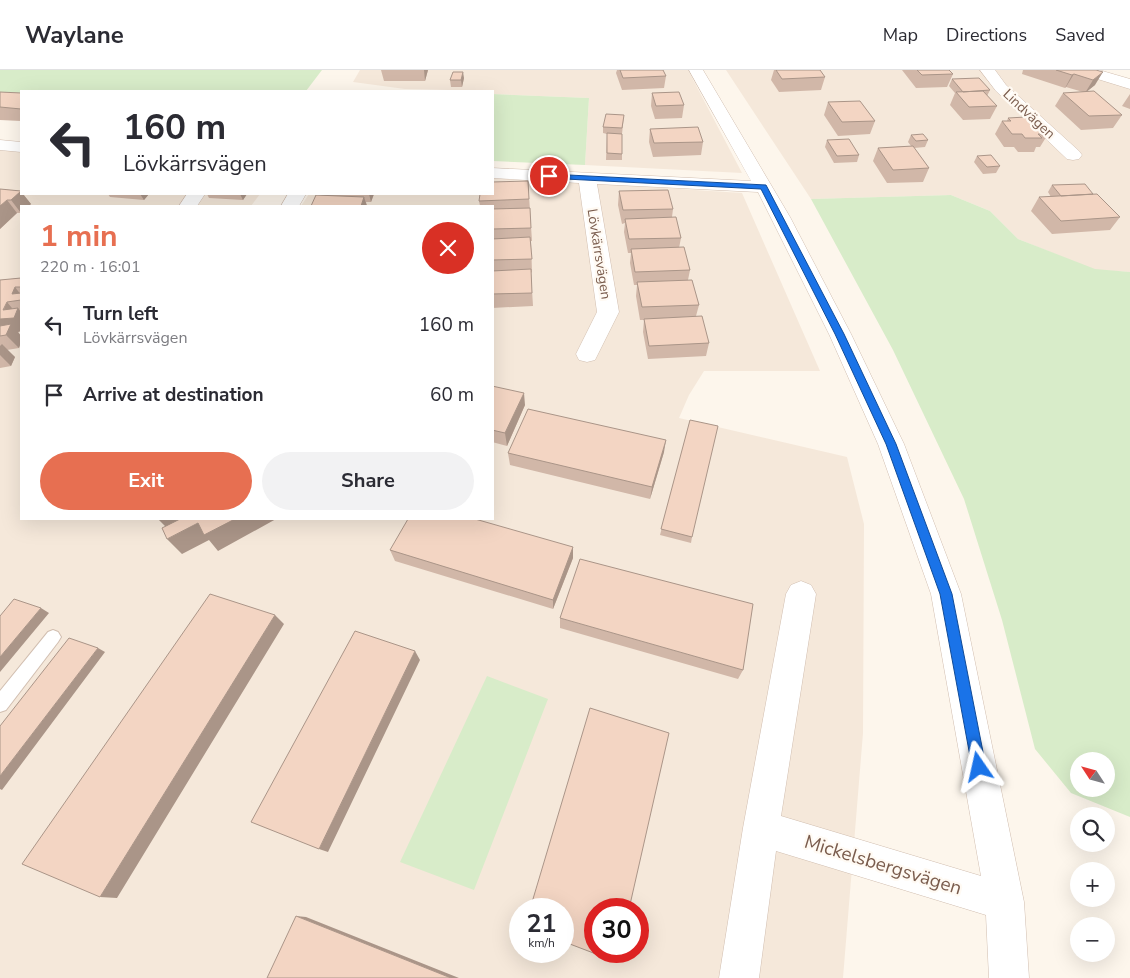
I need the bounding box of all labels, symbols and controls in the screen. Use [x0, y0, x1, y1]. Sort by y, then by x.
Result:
text: Waylane [25, 19, 124, 51]
text: Map [883, 23, 918, 47]
text: Directions [946, 23, 1027, 47]
text: Saved [1055, 23, 1105, 47]
street label: Lindvägen [999, 85, 1059, 143]
text: 160 m [123, 104, 226, 151]
icon: left [40, 110, 105, 175]
text: Lövkärrsvägen [123, 149, 267, 179]
pin [528, 155, 570, 197]
icon: arrive [535, 162, 563, 190]
street label: Lövkärrsvägen [582, 207, 616, 301]
text: 1 min [40, 216, 118, 257]
button: close [422, 222, 474, 274]
text: 220 m · 16:01 [40, 256, 141, 278]
text: Turn left [83, 301, 158, 327]
icon: left [40, 311, 68, 339]
text: 160 m [419, 312, 474, 338]
text: Lövkärrsvägen [83, 327, 187, 349]
icon: arrive [40, 381, 68, 409]
text: Arrive at destination [83, 382, 264, 408]
text: 60 m [430, 382, 474, 408]
button: Exit [40, 452, 252, 510]
button: Share [262, 452, 474, 510]
position arrow [952, 740, 1004, 792]
north arrow [1070, 752, 1115, 798]
map controls [1070, 752, 1115, 962]
button: search [1070, 807, 1115, 852]
street label: Mickelsbergsvägen [801, 829, 965, 901]
button: + [1070, 862, 1115, 907]
speed limit sign: 30 [584, 898, 649, 963]
text: 21 [526, 907, 557, 941]
button: − [1070, 917, 1115, 962]
text: km/h [528, 935, 555, 951]

